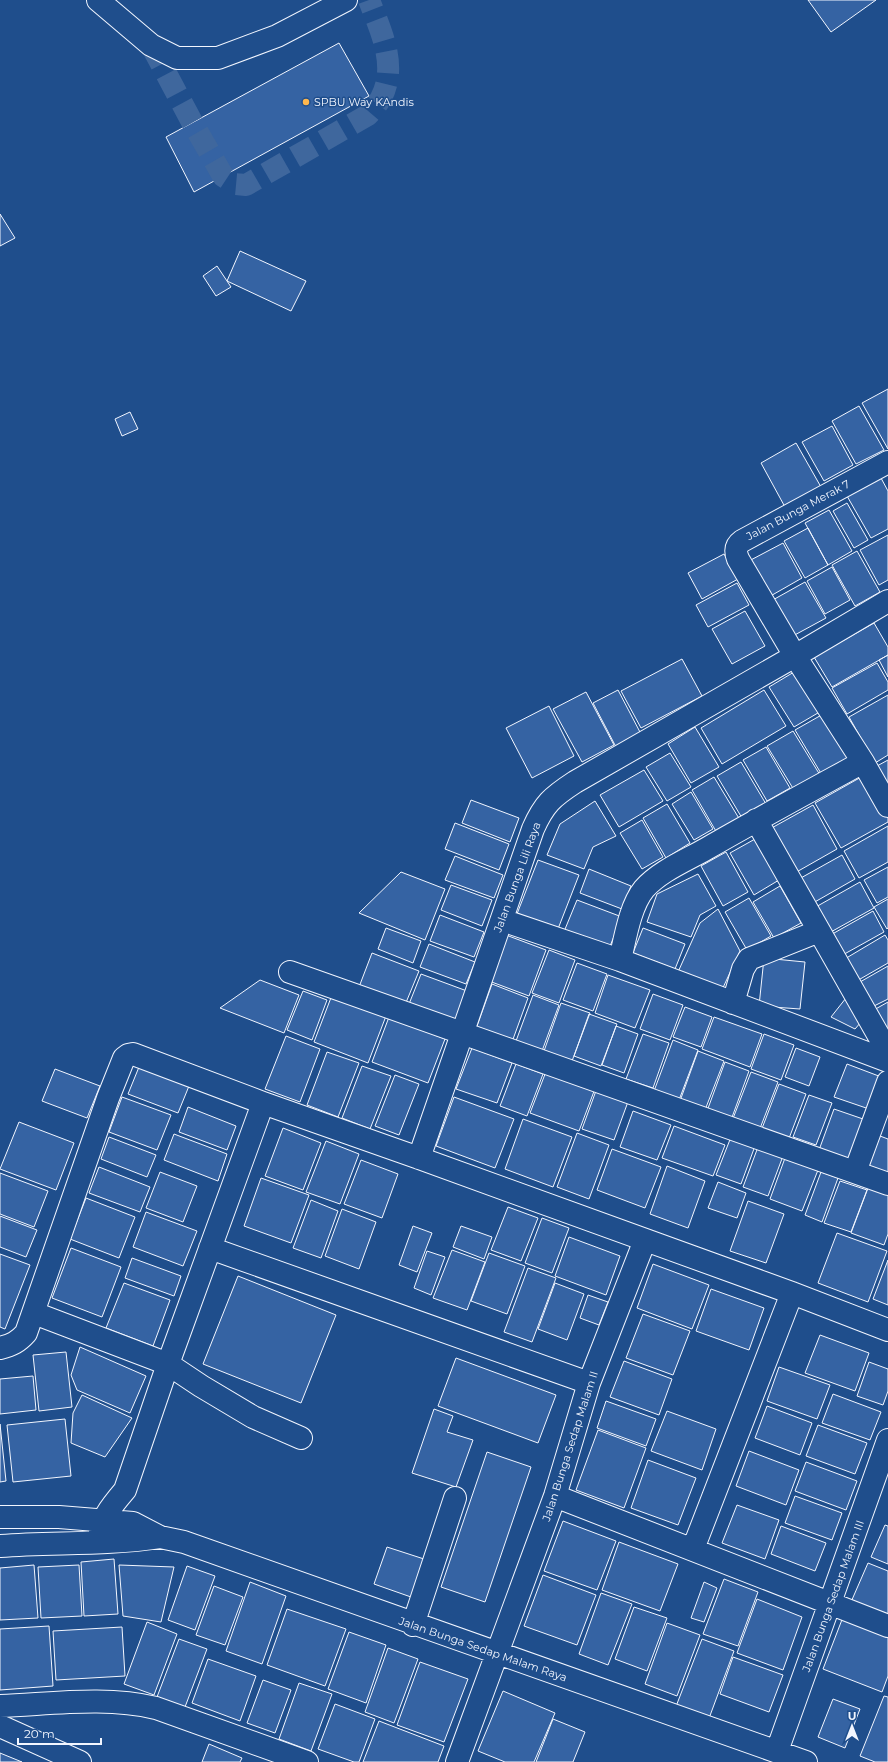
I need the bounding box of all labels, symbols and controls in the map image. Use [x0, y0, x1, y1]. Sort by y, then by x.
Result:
place label: SPBU Way KAndis [314, 95, 414, 109]
marker: SPBU Way KAndis [301, 97, 311, 107]
street label: Jalan Bunga Merak 7 [743, 477, 852, 544]
street label: Jalan Bunga Lili Raya [490, 820, 543, 935]
street label: Jalan Bunga Sedap Malam II [539, 1369, 601, 1524]
street label: Jalan Bunga Sedap Malam III [799, 1518, 867, 1675]
street label: Jalan Bunga Sedap Malam Raya [396, 1613, 569, 1684]
north arrow [832, 1706, 872, 1746]
text: U [848, 1709, 856, 1723]
scale bar [18, 1720, 101, 1746]
text: 20 m [24, 1726, 55, 1741]

